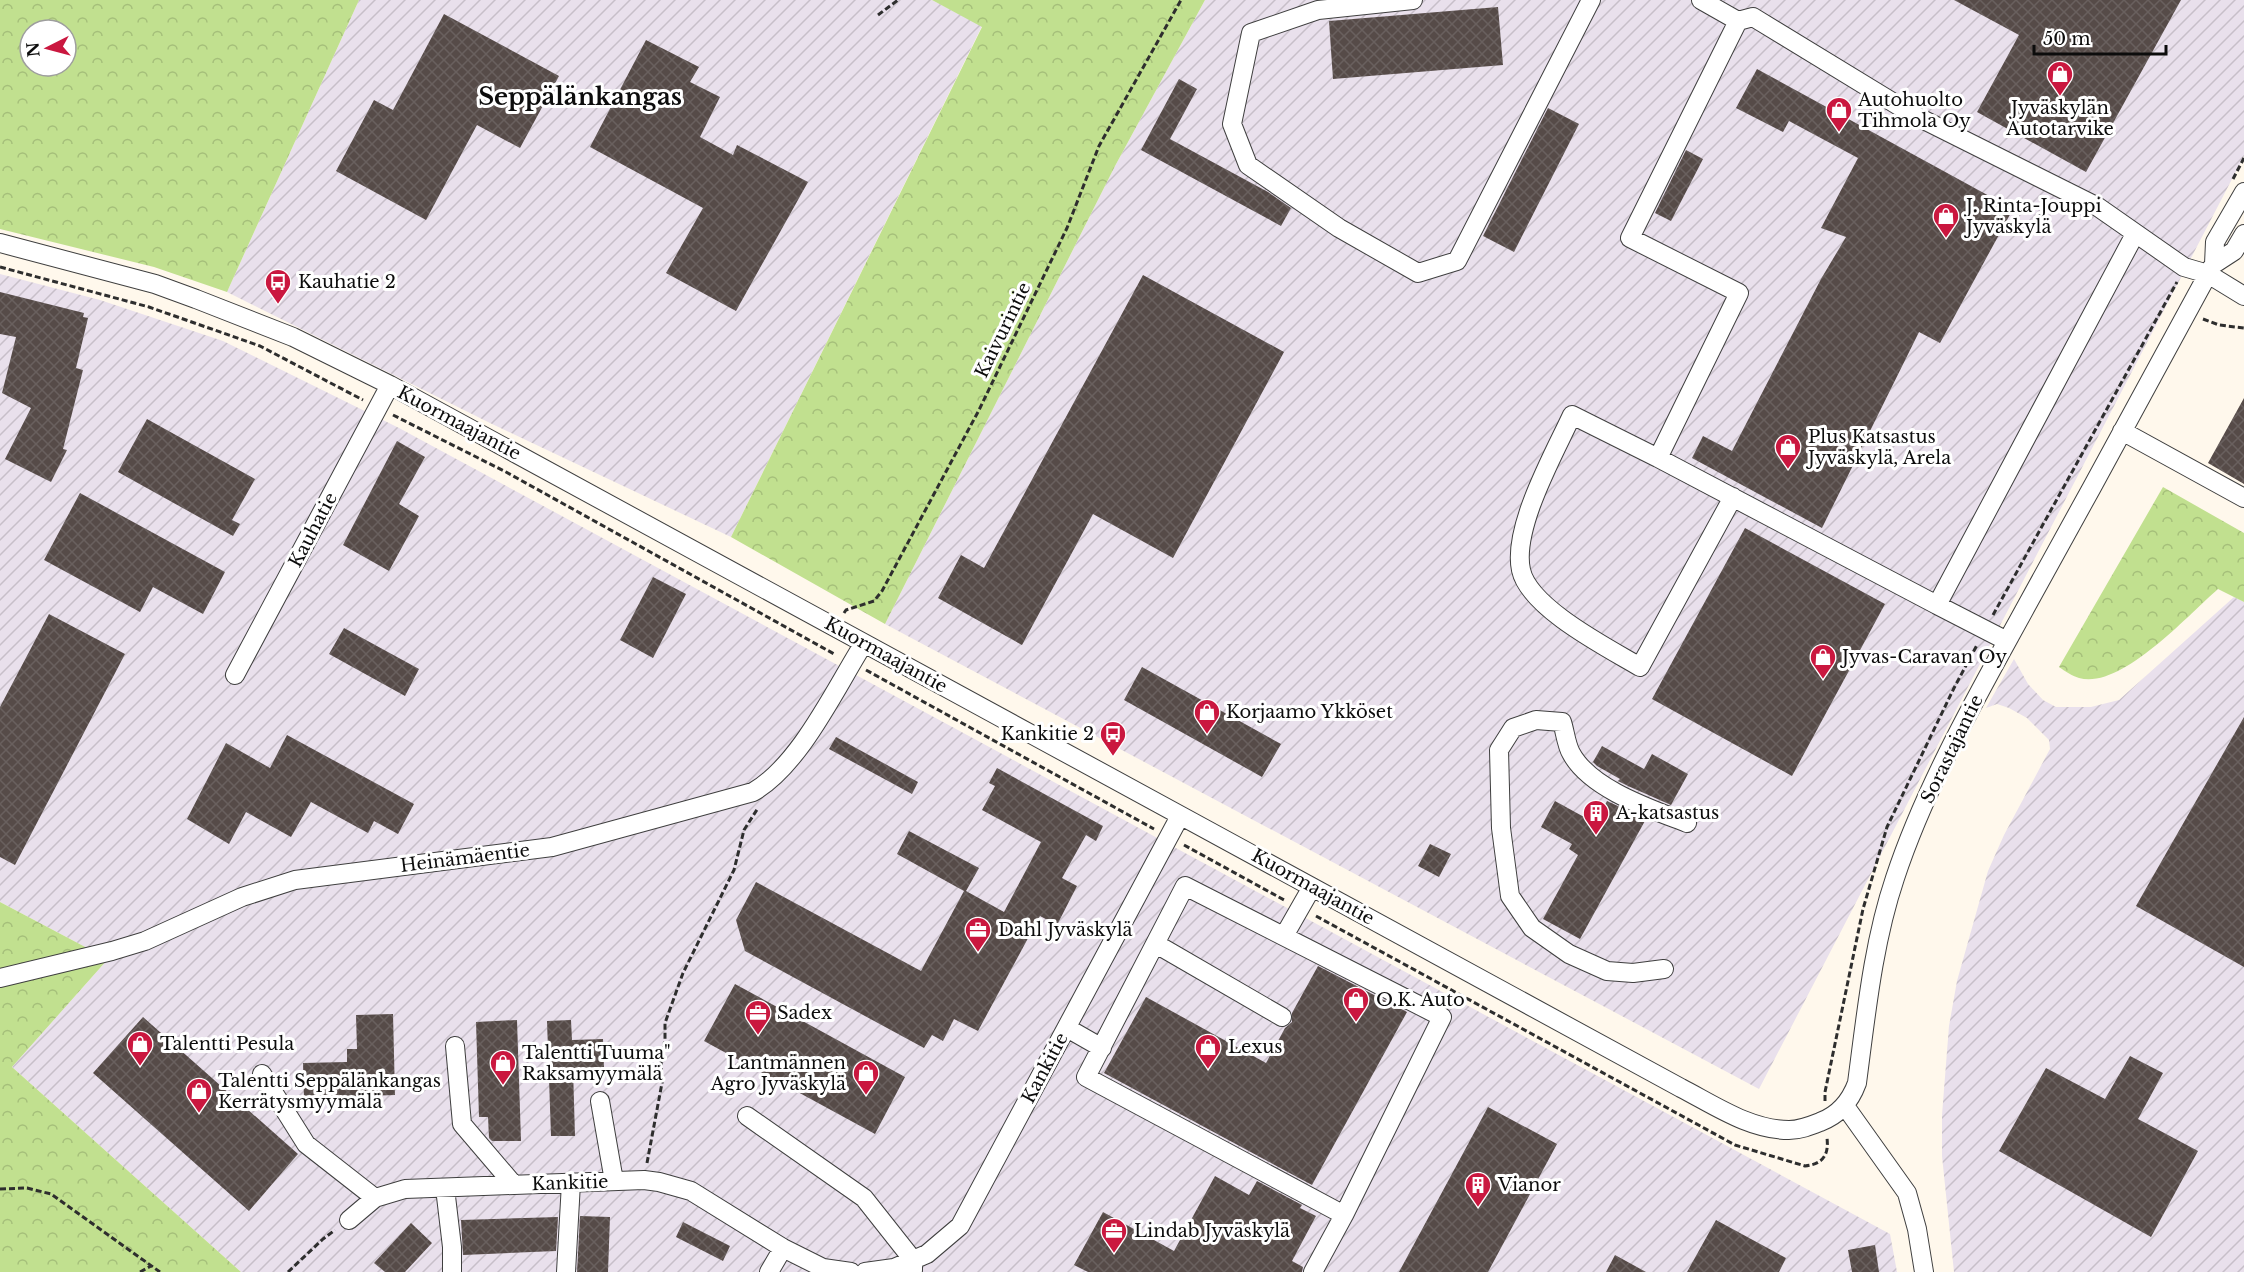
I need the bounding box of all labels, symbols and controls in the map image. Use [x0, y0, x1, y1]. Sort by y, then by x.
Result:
north arrow [18, 18, 78, 78]
scale bar [2034, 18, 2166, 56]
text: 50 m [2043, 28, 2091, 50]
text: N [22, 41, 44, 58]
shop icon: Jyväskylän Autotarvike [2045, 59, 2075, 97]
district label: Seppälänkangas [478, 82, 682, 111]
place label: Autohuolto Tihmola Oy [1857, 89, 1971, 132]
shop icon: Autohuolto Tihmola Oy [1824, 95, 1854, 133]
place label: Jyväskylän Autotarvike [2005, 97, 2114, 140]
place label: J. Rinta-Jouppi Jyväskylä [1964, 195, 2102, 238]
shop icon: J. Rinta-Jouppi Jyväskylä [1931, 201, 1961, 239]
bus stop icon: Kauhatie 2 [263, 267, 293, 305]
place label: Kauhatie 2 [298, 271, 396, 293]
street label: Kaivurintie [970, 279, 1036, 381]
street label: Kuormaajantie [394, 381, 524, 465]
place label: Plus Katsastus Jyväskylä, Arela [1806, 426, 1951, 469]
shop icon: Plus Katsastus Jyväskylä, Arela [1773, 432, 1803, 470]
street label: Kauhatie [284, 489, 342, 571]
street label: Kuormaajantie [821, 612, 951, 698]
shop icon: Jyvas-Caravan Oy [1808, 642, 1838, 680]
place label: Jyvas-Caravan Oy [1840, 646, 2007, 668]
street label: Sorastajantie [1916, 691, 1988, 807]
shop icon: Korjaamo Ykköset [1192, 697, 1222, 735]
place label: Korjaamo Ykköset [1226, 701, 1393, 723]
bus stop icon: Kankitie 2 [1098, 719, 1128, 757]
place label: Kankitie 2 [1001, 723, 1094, 745]
building icon: A-katsastus [1581, 798, 1611, 836]
place label: A-katsastus [1615, 802, 1719, 824]
street label: Heinämäentie [399, 839, 531, 877]
street label: Kuormaajantie [1248, 844, 1378, 930]
office icon: Dahl Jyväskylä [963, 915, 993, 953]
place label: Dahl Jyväskylä [998, 919, 1133, 941]
shop icon: O.K. Auto [1341, 985, 1371, 1023]
place label: O.K. Auto [1376, 989, 1465, 1011]
office icon: Sadex [743, 998, 773, 1036]
place label: Sadex [777, 1002, 832, 1024]
shop icon: Talentti Pesula [125, 1029, 155, 1067]
street label: Kankitie [1017, 1029, 1073, 1107]
shop icon: Lexus [1193, 1032, 1223, 1070]
place label: Talentti Pesula [160, 1033, 294, 1055]
place label: Lexus [1228, 1036, 1283, 1058]
place label: Talentti Tuuma" Raksamyymälä [522, 1042, 671, 1085]
shop icon: Talentti Tuuma" Raksamyymälä [488, 1048, 518, 1086]
place label: Lantmännen Agro Jyväskylä [710, 1052, 846, 1095]
shop icon: Lantmännen Agro Jyväskylä [851, 1058, 881, 1096]
place label: Talentti Seppälänkangas Kerrätysmyymälä [218, 1070, 441, 1113]
shop icon: Talentti Seppälänkangas Kerrätysmyymälä [184, 1076, 214, 1114]
building icon: Vianor [1463, 1170, 1493, 1208]
street label: Kankitie [531, 1171, 609, 1195]
place label: Vianor [1497, 1174, 1561, 1196]
office icon: Lindab Jyväskylä [1099, 1216, 1129, 1254]
place label: Lindab Jyväskylä [1134, 1220, 1290, 1242]

